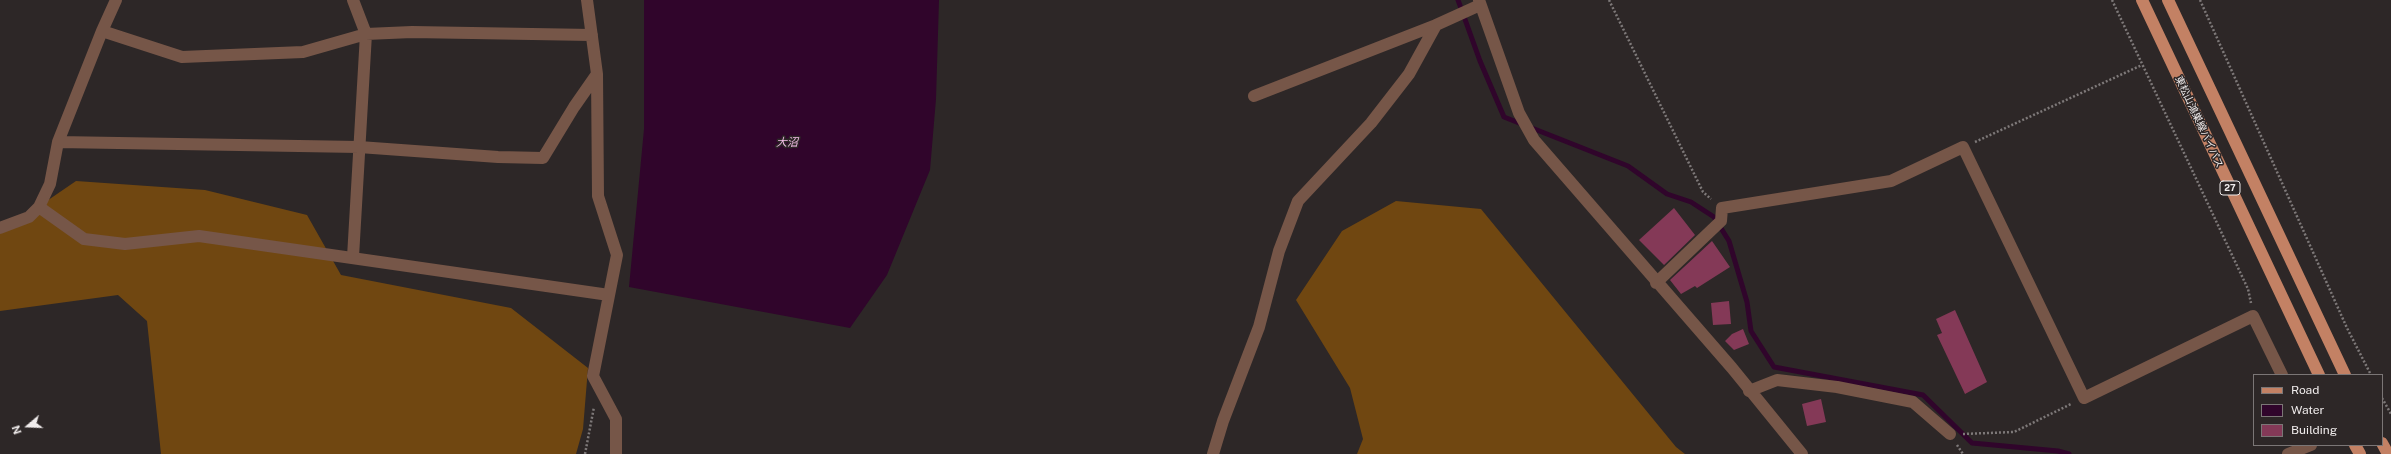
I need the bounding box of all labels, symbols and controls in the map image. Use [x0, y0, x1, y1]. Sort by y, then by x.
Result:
street label: 東松山鴻巣線バイパス [2172, 74, 2226, 170]
water label: 大沼 [776, 136, 798, 150]
road number: 27 [2220, 181, 2240, 195]
legend [2253, 374, 2383, 446]
text: Road [2291, 383, 2319, 397]
text: Water [2291, 403, 2324, 417]
north arrow [8, 406, 48, 446]
text: Building [2291, 423, 2337, 437]
text: N [10, 424, 24, 436]

